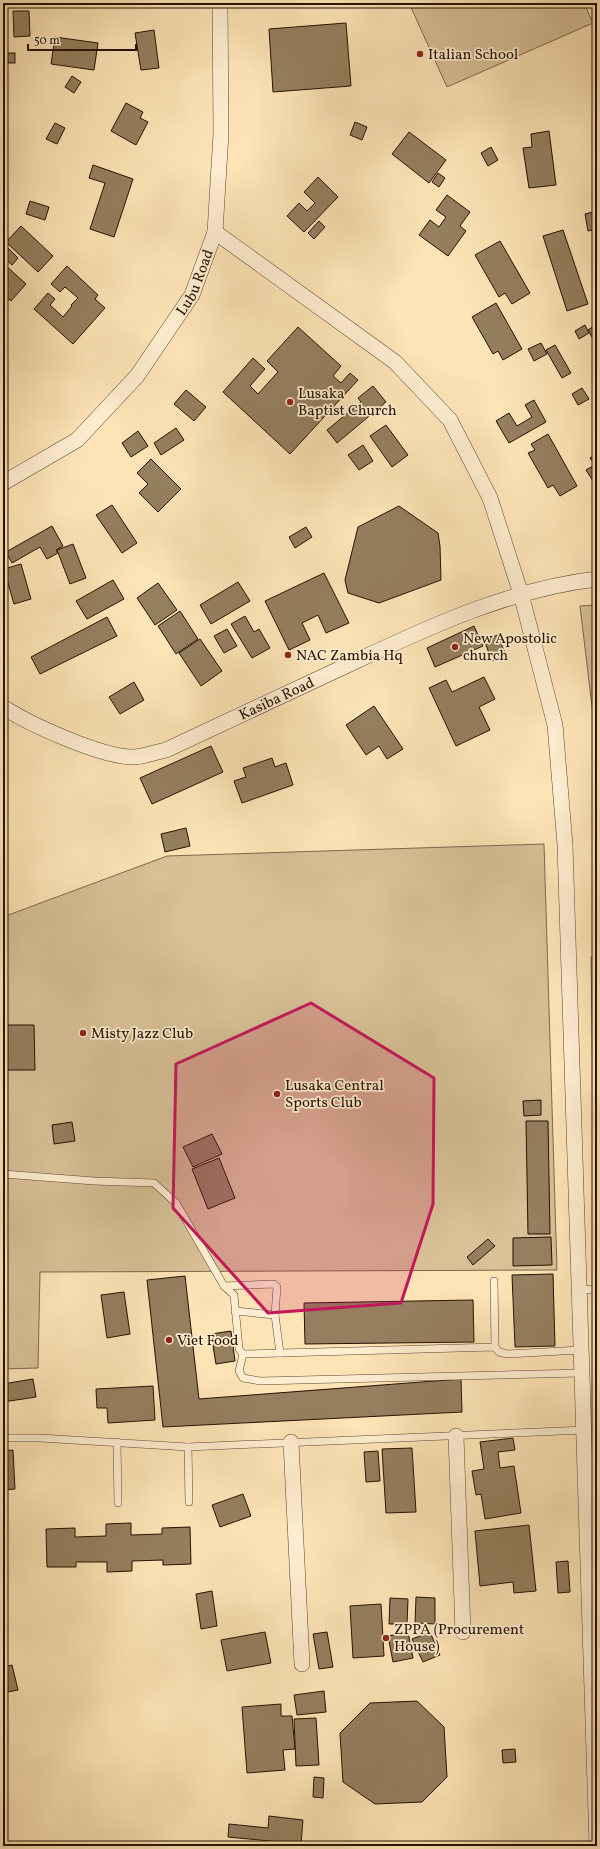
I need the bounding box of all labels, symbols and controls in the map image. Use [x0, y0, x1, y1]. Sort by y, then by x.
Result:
scale bar [28, 26, 136, 52]
text: 50 m [34, 33, 60, 49]
place label: Italian School [428, 45, 518, 66]
marker: Italian School [415, 49, 425, 59]
street label: Lubu Road [172, 247, 220, 320]
place label: Lusaka Baptist Church [298, 384, 397, 422]
marker: Lusaka Baptist Church [285, 397, 295, 407]
place label: New Apostolic church [463, 629, 557, 667]
marker: New Apostolic church [450, 642, 460, 652]
place label: NAC Zambia Hq [296, 646, 404, 667]
marker: NAC Zambia Hq [283, 650, 293, 660]
street label: Kasiba Road [236, 673, 318, 726]
place label: Misty Jazz Club [91, 1024, 193, 1045]
marker: Misty Jazz Club [78, 1028, 88, 1038]
place label: Lusaka Central Sports Club [285, 1076, 384, 1114]
marker: Lusaka Central Sports Club [272, 1089, 282, 1099]
place label: Viet Food [177, 1331, 239, 1352]
marker: Viet Food [164, 1335, 174, 1345]
place label: ZPPA (Procurement House) [394, 1620, 524, 1658]
marker: ZPPA (Procurement House) [381, 1633, 391, 1643]

